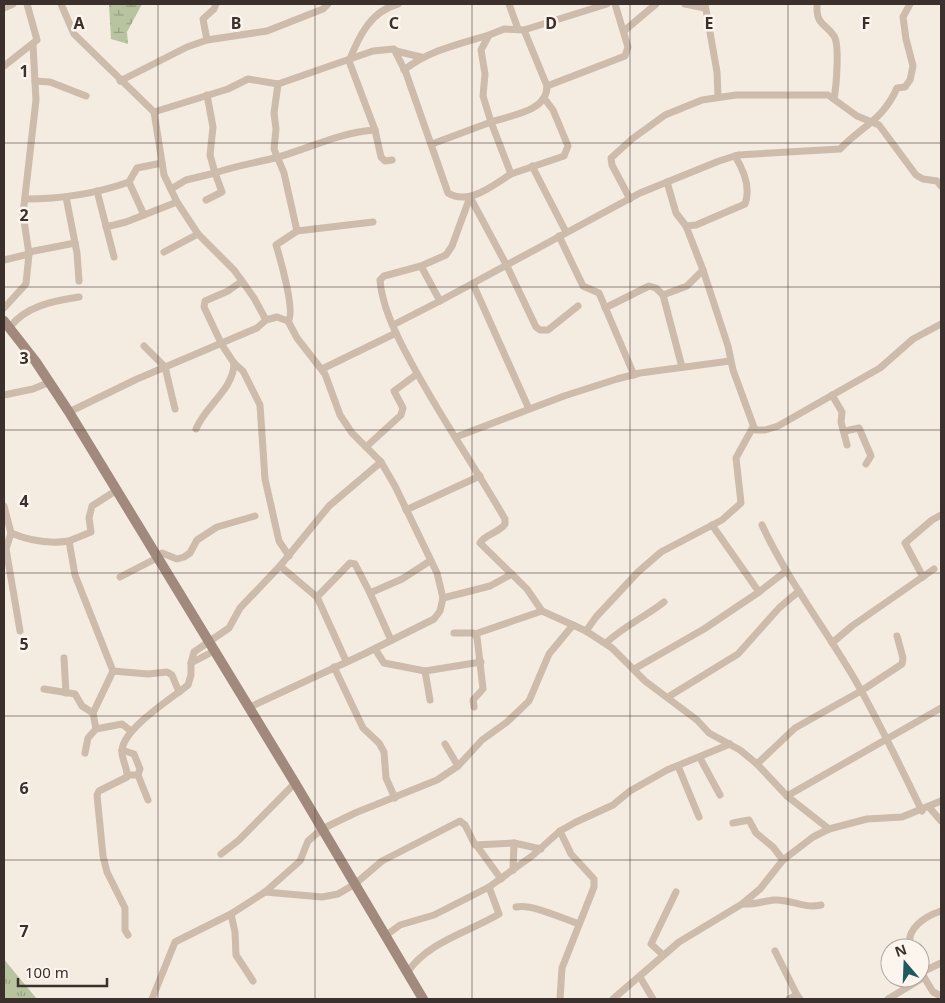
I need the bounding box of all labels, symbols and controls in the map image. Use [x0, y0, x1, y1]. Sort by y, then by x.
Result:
text: A [73, 12, 85, 34]
text: B [231, 12, 241, 34]
text: C [389, 12, 399, 34]
text: D [545, 12, 557, 34]
text: E [705, 12, 714, 34]
text: F [862, 12, 870, 34]
text: 1 [19, 60, 29, 82]
text: 2 [19, 204, 29, 226]
text: 3 [19, 347, 29, 369]
text: 4 [19, 490, 29, 512]
text: 5 [19, 633, 29, 655]
text: 6 [19, 777, 29, 799]
text: 7 [19, 920, 29, 942]
north arrow [880, 938, 930, 988]
text: N [892, 939, 909, 961]
scale bar [18, 956, 106, 988]
text: 100 m [25, 962, 69, 982]

